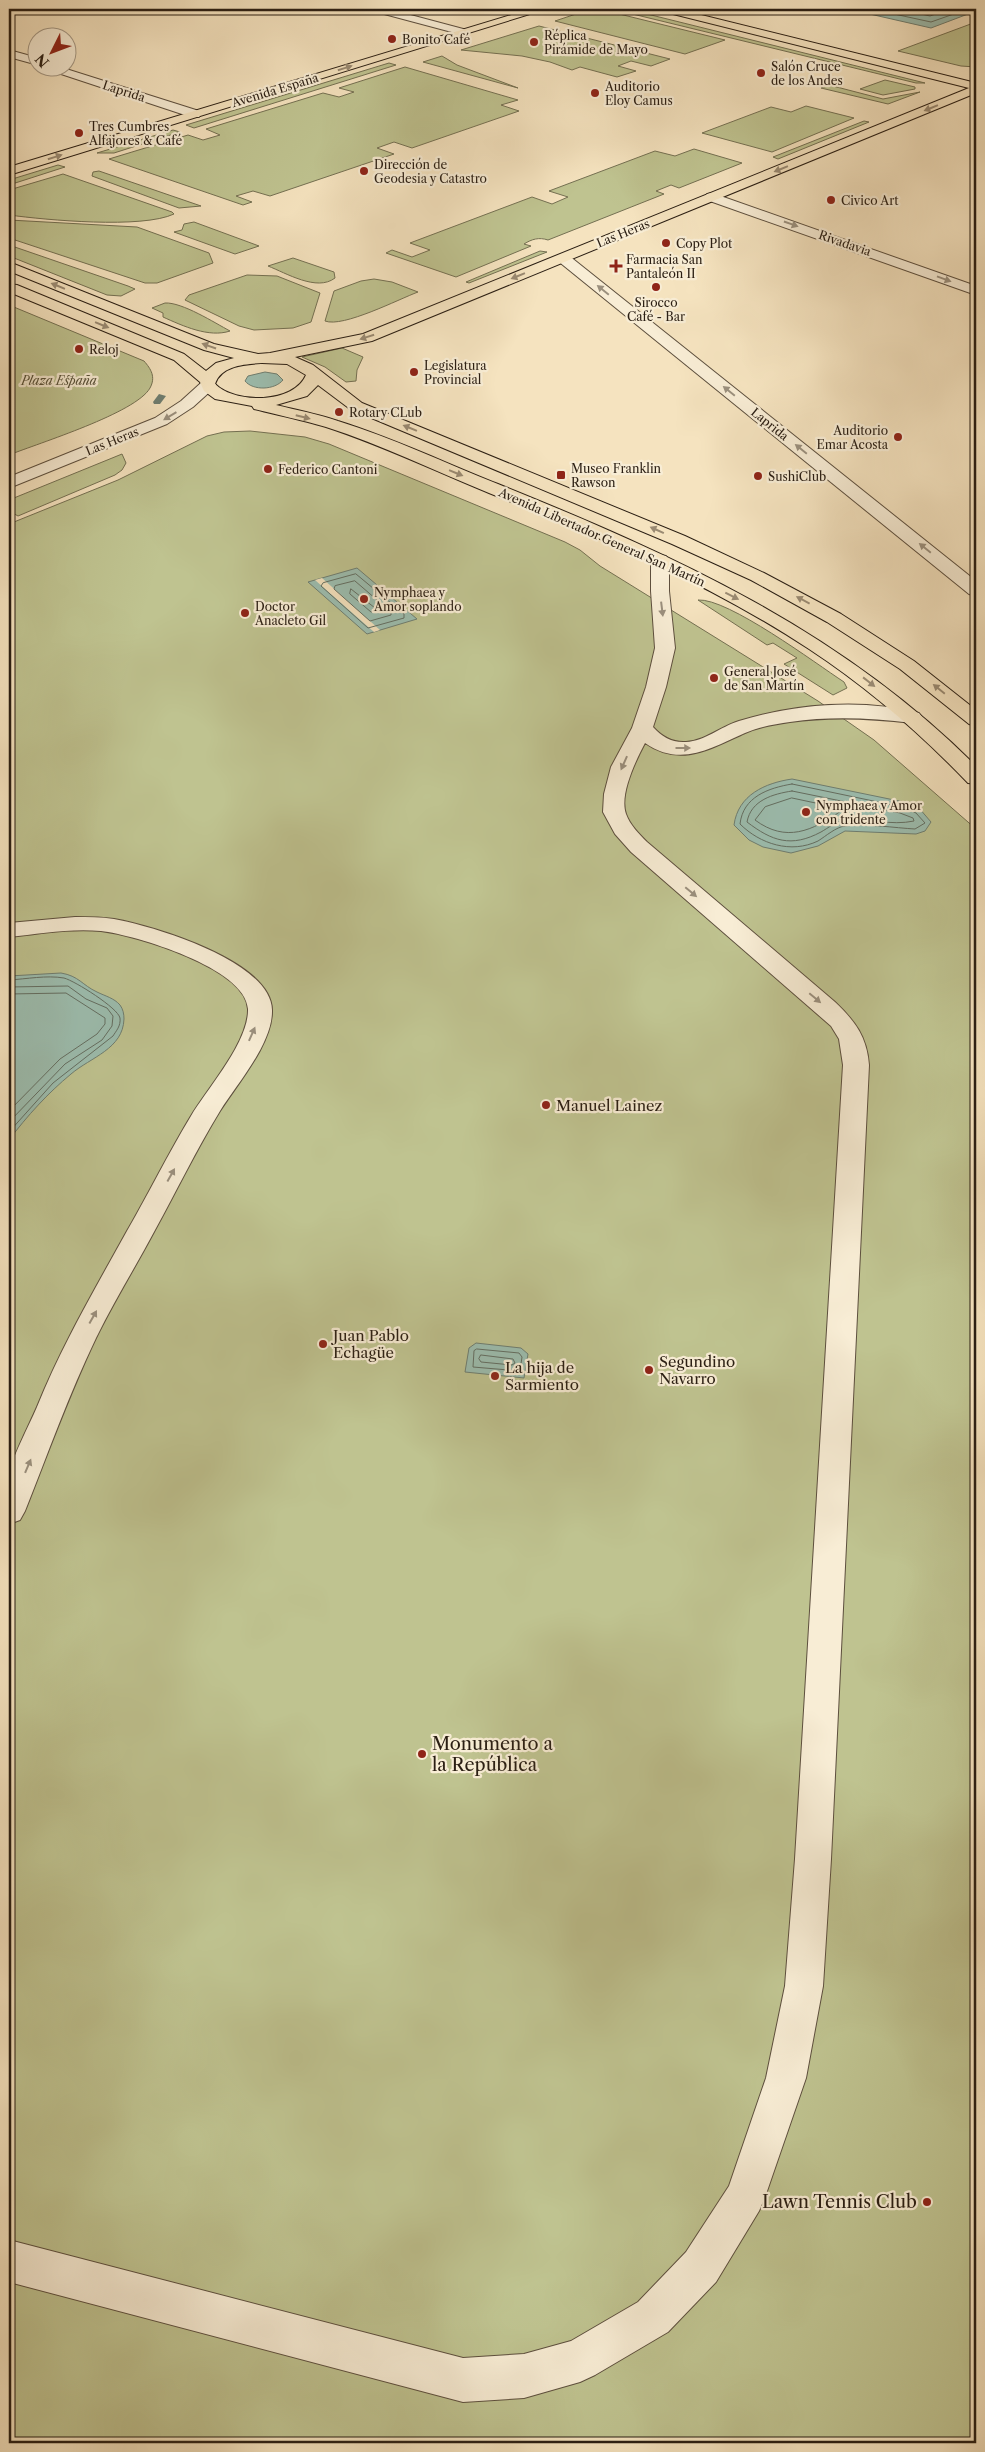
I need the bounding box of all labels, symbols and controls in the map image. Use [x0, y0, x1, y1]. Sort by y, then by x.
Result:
north arrow [28, 28, 78, 78]
place label: Réplica Pirámide de Mayo [544, 28, 648, 57]
place label: Bonito Café [402, 32, 470, 47]
marker: Bonito Café [386, 33, 398, 45]
marker: Réplica Pirámide de Mayo [528, 36, 540, 48]
text: N [32, 50, 53, 71]
place label: Salón Cruce de los Andes [771, 59, 843, 88]
one-way arrow [337, 64, 352, 72]
marker: Salón Cruce de los Andes [755, 67, 767, 79]
street label: Avenida España [229, 70, 321, 111]
street label: Laprida [101, 77, 148, 105]
place label: Auditorio Eloy Camus [604, 79, 673, 108]
marker: Auditorio Eloy Camus [589, 87, 601, 99]
one-way arrow [924, 104, 938, 112]
place label: Tres Cumbres Alfajores & Café [88, 119, 182, 148]
marker: Tres Cumbres Alfajores & Café [73, 127, 85, 139]
one-way arrow [48, 152, 63, 160]
place label: Dirección de Geodesia y Catastro [374, 157, 487, 186]
marker: Dirección de Geodesia y Catastro [358, 165, 370, 177]
one-way arrow [773, 166, 788, 173]
place label: Civico Art [841, 193, 899, 208]
marker: Civico Art [825, 194, 837, 206]
street label: Las Heras [594, 216, 652, 250]
one-way arrow [784, 221, 799, 228]
street label: Rivadavia [817, 227, 874, 259]
place label: Copy Plot [676, 236, 733, 251]
marker: Copy Plot [660, 237, 672, 249]
place label: Farmacia San Pantaleón II [626, 252, 703, 281]
marker: Farmacia San Pantaleón II [610, 260, 622, 272]
one-way arrow [511, 273, 525, 281]
one-way arrow [937, 276, 952, 283]
marker: Sirocco Café - Bar [650, 281, 662, 293]
one-way arrow [50, 282, 65, 290]
one-way arrow [596, 284, 609, 295]
place label: Sirocco Café - Bar [627, 295, 685, 324]
one-way arrow [95, 322, 109, 330]
one-way arrow [359, 333, 374, 341]
place label: Reloj [89, 342, 119, 357]
one-way arrow [201, 342, 216, 350]
marker: Reloj [73, 343, 85, 355]
place label: Legislatura Provincial [424, 358, 487, 387]
marker: Legislatura Provincial [408, 366, 420, 378]
park label: Plaza España [20, 373, 97, 388]
one-way arrow [723, 386, 736, 397]
street label: Laprida [748, 404, 792, 444]
place label: Rotary CLub [349, 405, 422, 420]
marker: Rotary CLub [333, 406, 345, 418]
one-way arrow [164, 411, 177, 420]
one-way arrow [296, 413, 311, 421]
one-way arrow [402, 423, 417, 431]
place label: Auditorio Emar Acosta [817, 423, 889, 452]
street label: Las Heras [83, 424, 141, 458]
marker: Auditorio Emar Acosta [892, 431, 904, 443]
one-way arrow [795, 443, 808, 454]
place label: Museo Franklin Rawson [571, 461, 662, 490]
place label: Federico Cantoni [278, 462, 378, 477]
marker: Federico Cantoni [262, 463, 274, 475]
marker: Museo Franklin Rawson [555, 469, 567, 481]
place label: SushiClub [768, 469, 826, 484]
one-way arrow [448, 470, 463, 477]
marker: SushiClub [752, 470, 764, 482]
street label: Avenida Libertador General San Martín [496, 484, 708, 590]
one-way arrow [650, 525, 664, 533]
one-way arrow [918, 543, 931, 554]
place label: Nymphaea y Amor soplando [373, 585, 462, 614]
one-way arrow [725, 592, 739, 600]
marker: Nymphaea y Amor soplando [358, 593, 370, 605]
one-way arrow [796, 596, 811, 604]
place label: Doctor Anacleto Gil [254, 599, 326, 628]
one-way arrow [658, 601, 666, 617]
marker: Doctor Anacleto Gil [239, 607, 251, 619]
place label: General José de San Martín [724, 664, 805, 693]
marker: General José de San Martín [708, 672, 720, 684]
one-way arrow [862, 677, 875, 688]
one-way arrow [933, 684, 946, 695]
one-way arrow [675, 744, 691, 752]
one-way arrow [620, 756, 628, 770]
place label: Nymphaea y Amor con tridente [816, 798, 922, 827]
marker: Nymphaea y Amor con tridente [800, 806, 812, 818]
one-way arrow [685, 886, 697, 897]
one-way arrow [808, 992, 821, 1003]
one-way arrow [249, 1027, 257, 1041]
place label: Manuel Lainez [556, 1096, 663, 1115]
marker: Manuel Lainez [540, 1099, 552, 1111]
one-way arrow [167, 1168, 176, 1182]
one-way arrow [89, 1310, 97, 1325]
place label: Juan Pablo Echagüe [331, 1326, 409, 1362]
marker: Juan Pablo Echagüe [317, 1338, 329, 1350]
place label: Segundino Navarro [659, 1352, 735, 1388]
place label: La hija de Sarmiento [505, 1358, 579, 1394]
marker: Segundino Navarro [643, 1364, 655, 1376]
marker: La hija de Sarmiento [489, 1370, 501, 1382]
one-way arrow [24, 1459, 32, 1473]
place label: Monumento a la República [432, 1733, 553, 1776]
marker: Monumento a la República [416, 1748, 428, 1760]
place label: Lawn Tennis Club [762, 2191, 917, 2213]
marker: Lawn Tennis Club [921, 2196, 933, 2208]

